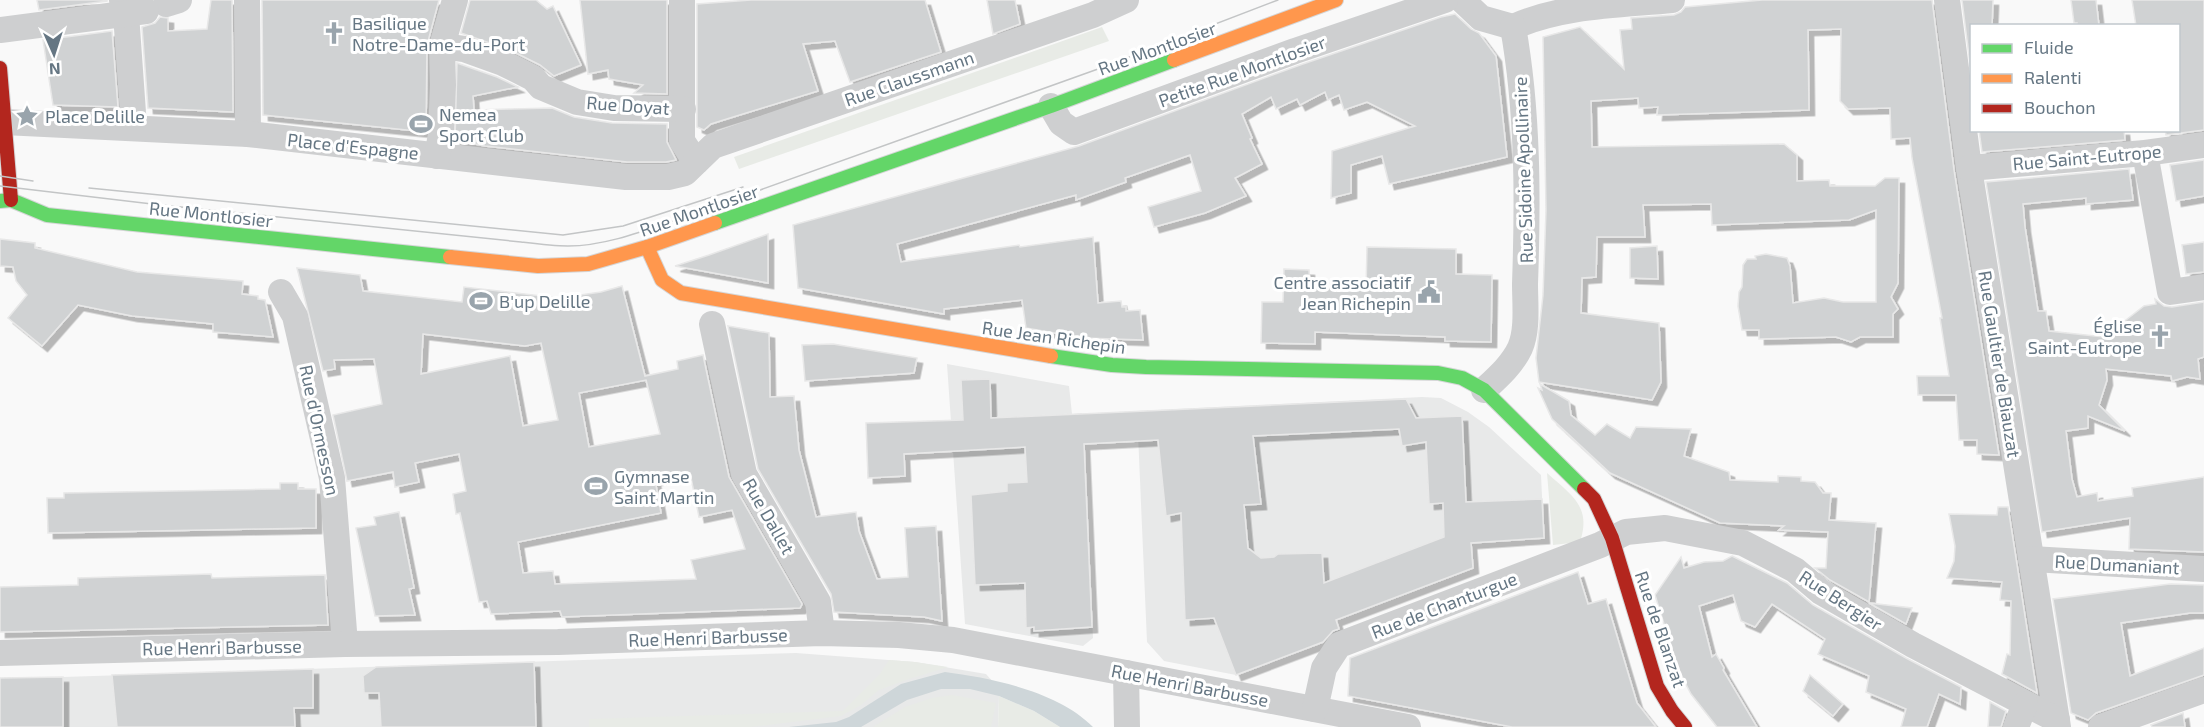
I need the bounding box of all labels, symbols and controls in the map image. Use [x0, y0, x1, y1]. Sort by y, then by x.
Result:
place label: Basilique Notre-Dame-du-Port [352, 12, 525, 55]
street label: Rue Montlosier [1095, 16, 1219, 80]
church icon: Basilique Notre-Dame-du-Port [321, 20, 347, 46]
north arrow [24, 24, 84, 84]
legend [1970, 24, 2180, 132]
street label: Petite Rue Montlosier [1155, 30, 1329, 112]
text: Fluide [2024, 36, 2074, 58]
street label: Rue Claussmann [841, 46, 977, 110]
text: N [49, 60, 61, 79]
text: Ralenti [2024, 66, 2082, 88]
street label: Rue Sidoine Apollinaire [1509, 76, 1537, 264]
street label: Rue Doyat [586, 91, 670, 119]
text: Bouchon [2024, 96, 2096, 118]
place icon: Place Delille [14, 103, 40, 129]
place label: Nemea Sport Club [439, 103, 524, 146]
place label: Place Delille [45, 105, 145, 127]
sports icon: Nemea Sport Club [408, 111, 434, 137]
street label: Place d'Espagne [286, 128, 420, 164]
street label: Rue Saint-Eutrope [2012, 140, 2162, 174]
street label: Rue Montlosier [637, 179, 761, 241]
street label: Rue Montlosier [148, 197, 274, 231]
street label: Rue Gaultier de Biauzat [1974, 269, 2026, 459]
place label: Centre associatif Jean Richepin [1273, 271, 1412, 314]
public building icon: Centre associatif Jean Richepin [1416, 279, 1442, 305]
sports icon: B'up Delille [468, 288, 494, 314]
place label: B'up Delille [499, 290, 590, 312]
place label: Église Saint-Eutrope [2028, 315, 2142, 358]
street label: Rue Jean Richepin [981, 316, 1127, 358]
church icon: Église Saint-Eutrope [2147, 323, 2173, 349]
street label: Rue d'Ormesson [295, 363, 345, 497]
place label: Gymnase Saint Martin [614, 465, 714, 508]
sports icon: Gymnase Saint Martin [583, 473, 609, 499]
street label: Rue Dallet [738, 474, 800, 558]
street label: Rue Dumaniant [2054, 550, 2180, 578]
street label: Rue Bergier [1795, 565, 1887, 635]
street label: Rue de Chanturgue [1368, 567, 1520, 643]
street label: Rue de Blanzat [1631, 568, 1691, 690]
street label: Rue Henri Barbusse [628, 623, 788, 651]
street label: Rue Henri Barbusse [142, 635, 302, 659]
street label: Rue Henri Barbusse [1110, 659, 1270, 711]

